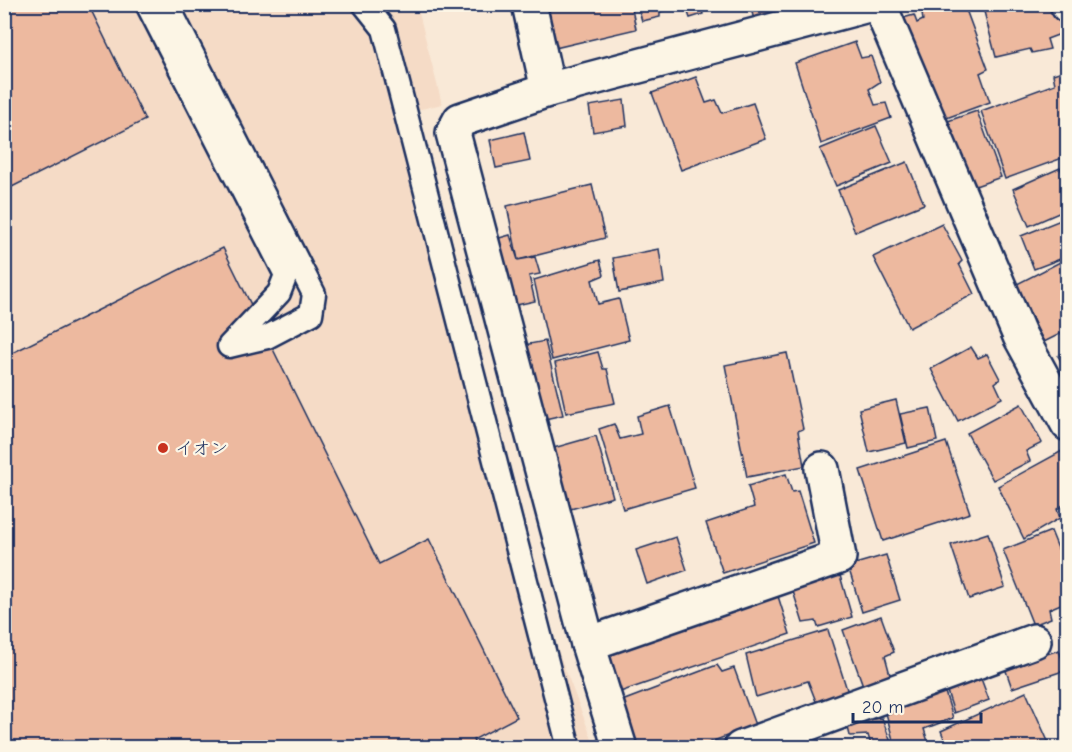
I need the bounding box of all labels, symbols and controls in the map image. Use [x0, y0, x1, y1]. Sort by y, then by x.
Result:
place label: イオン [175, 438, 228, 459]
marker: イオン [156, 441, 170, 455]
scale bar [853, 686, 980, 724]
text: 20 m [862, 697, 903, 718]

